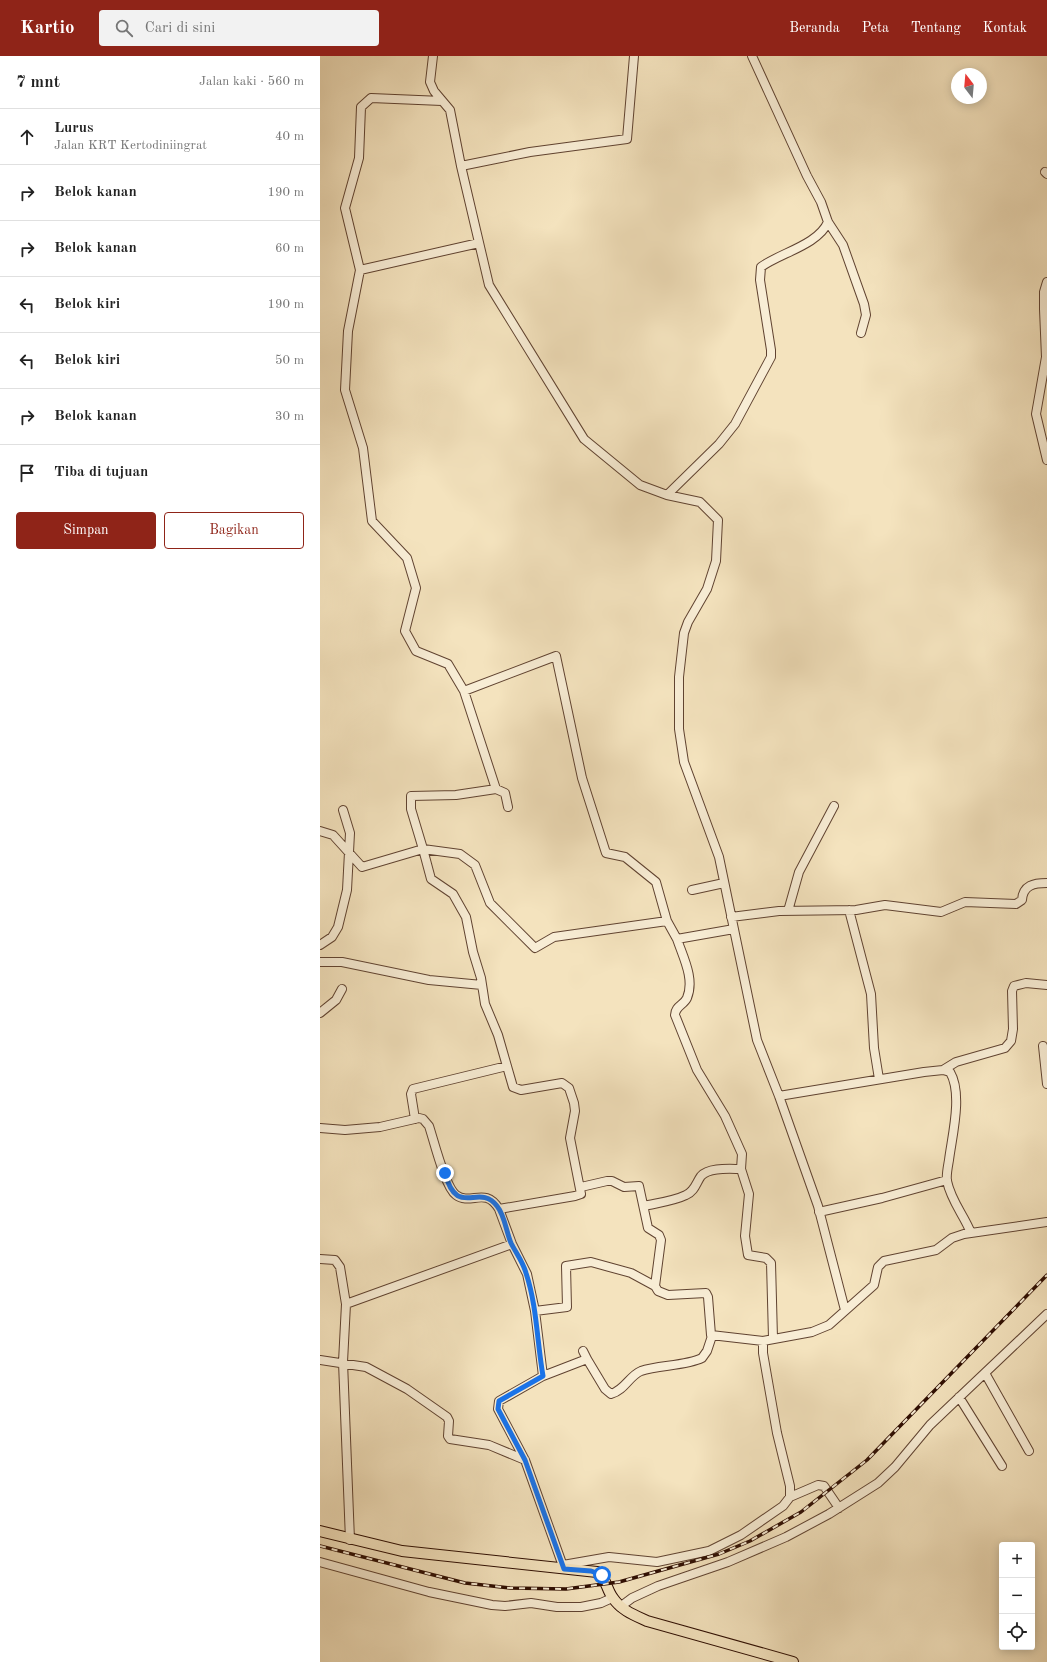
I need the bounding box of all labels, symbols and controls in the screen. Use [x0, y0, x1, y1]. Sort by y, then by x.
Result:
search box [99, 10, 379, 46]
icon: search [113, 17, 135, 39]
text: Kartio [20, 19, 75, 38]
text: Cari di sini [145, 21, 215, 36]
text: Beranda [789, 21, 840, 35]
text: Peta [862, 21, 889, 35]
text: Tentang [911, 21, 961, 35]
text: Kontak [983, 21, 1027, 35]
north arrow [951, 68, 987, 104]
text: 7 mnt [16, 74, 60, 91]
text: Jalan kaki · 560 m [199, 75, 304, 88]
text: Lurus [54, 121, 94, 136]
icon: ahead [16, 126, 38, 148]
text: 40 m [275, 130, 304, 143]
text: Jalan KRT Kertodiniingrat [54, 139, 207, 152]
icon: right [16, 182, 38, 204]
text: Belok kanan [54, 185, 137, 200]
text: 190 m [267, 186, 304, 199]
icon: right [16, 238, 38, 260]
text: Belok kanan [54, 241, 137, 256]
text: 60 m [275, 242, 304, 255]
icon: left [16, 294, 38, 316]
text: Belok kiri [54, 297, 120, 312]
text: 190 m [267, 298, 304, 311]
icon: left [16, 350, 38, 372]
text: Belok kiri [54, 353, 120, 368]
text: 50 m [275, 354, 304, 367]
icon: right [16, 406, 38, 428]
text: Belok kanan [54, 409, 137, 424]
text: 30 m [275, 410, 304, 423]
icon: arrive [16, 462, 38, 484]
text: Tiba di tujuan [54, 465, 148, 480]
button: Simpan [16, 512, 156, 549]
button: Bagikan [164, 512, 304, 549]
route end [436, 1164, 454, 1182]
map controls [999, 1542, 1035, 1650]
button: + [999, 1542, 1035, 1578]
route start [593, 1566, 611, 1584]
button: − [999, 1578, 1035, 1614]
button: locate [999, 1614, 1035, 1650]

